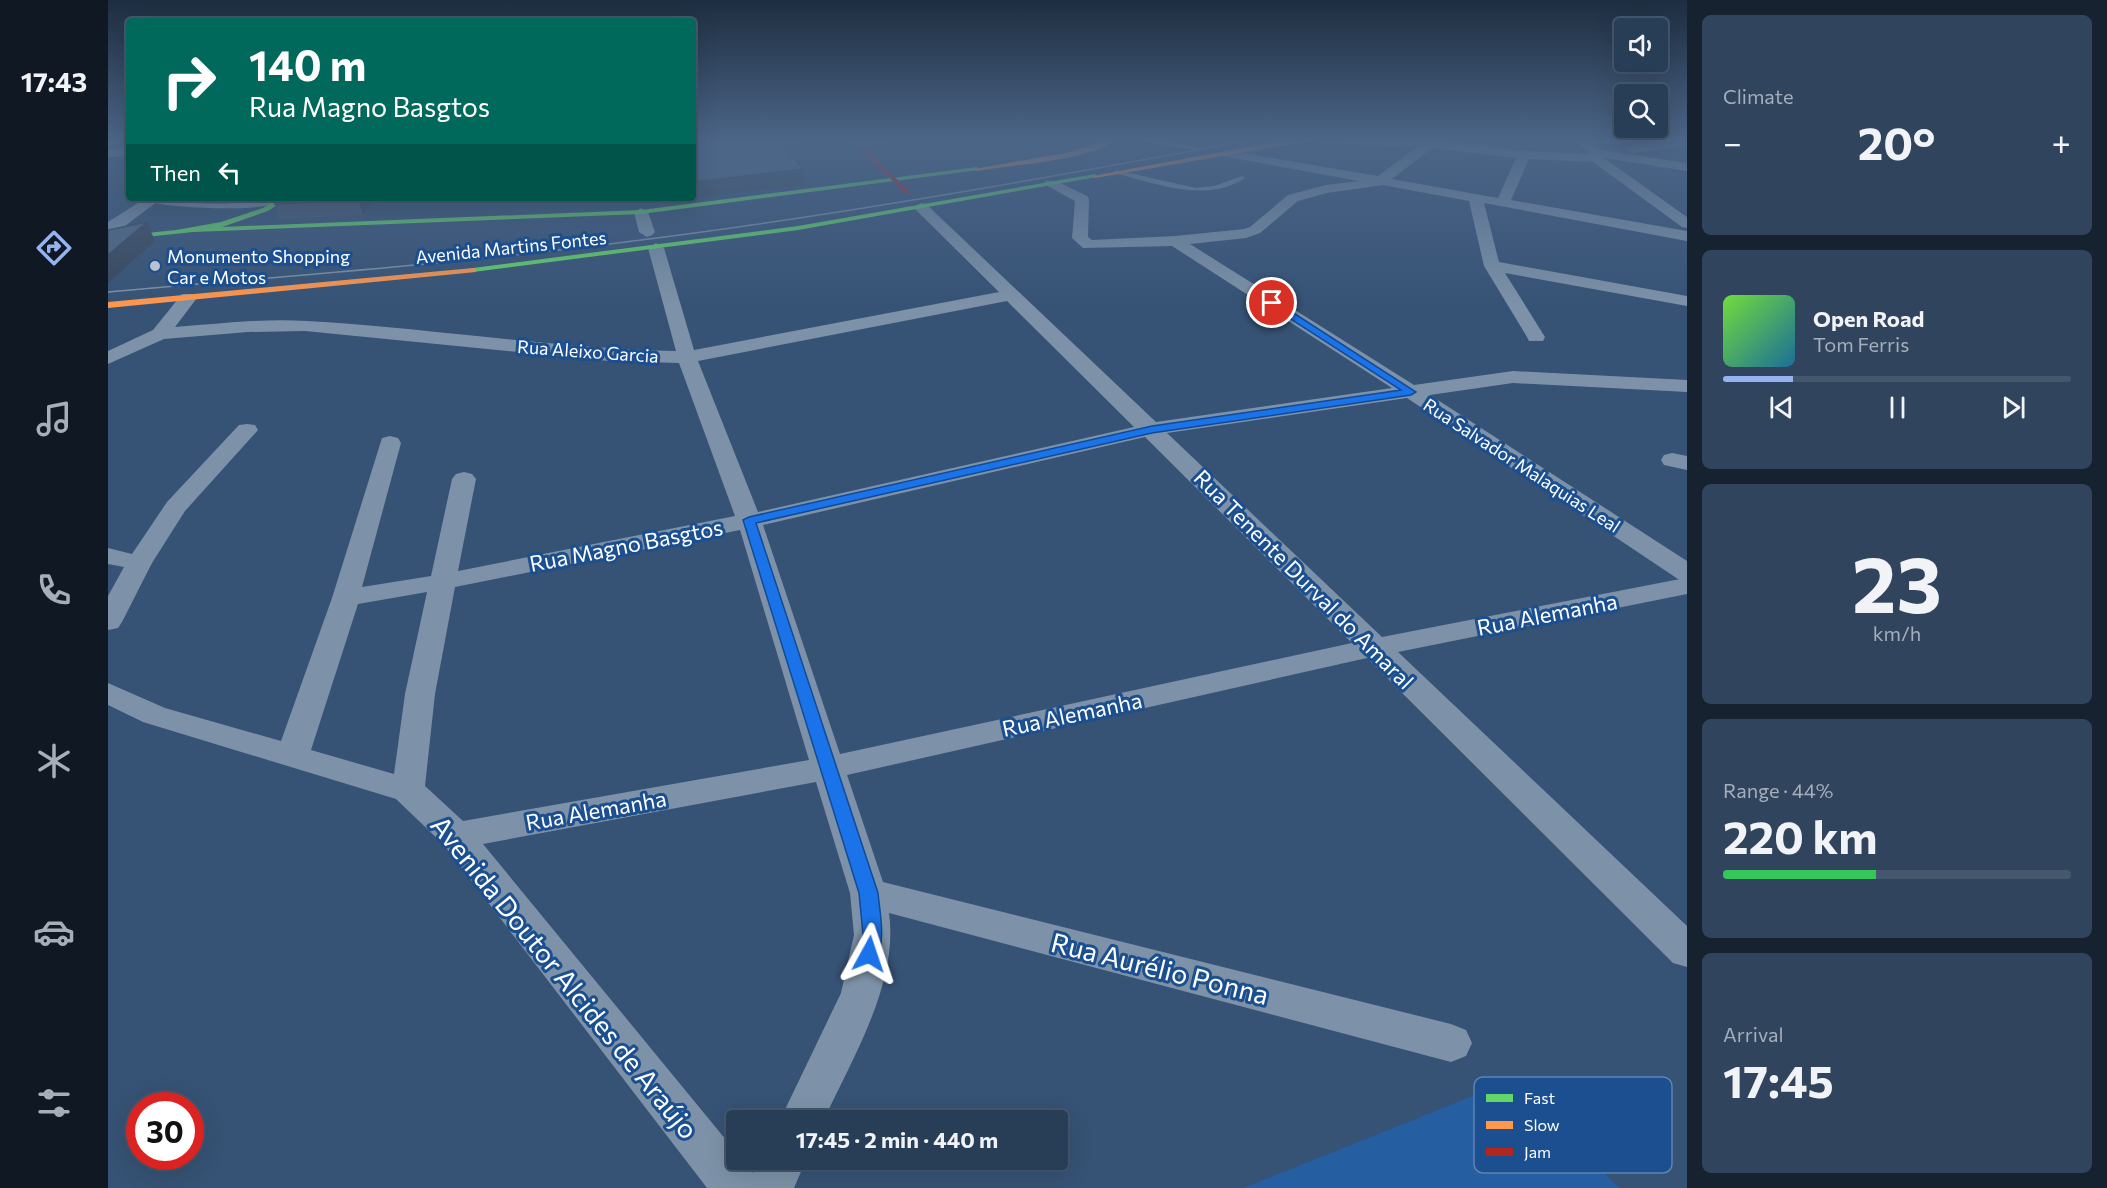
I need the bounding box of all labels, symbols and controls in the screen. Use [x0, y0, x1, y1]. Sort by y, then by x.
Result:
map controls [1614, 18, 1668, 138]
button: sound [1614, 18, 1668, 72]
text: 140 m [249, 38, 366, 90]
icon: right [150, 42, 228, 120]
text: 17:43 [21, 65, 87, 98]
button: search [1614, 84, 1668, 138]
text: Climate [1723, 84, 1793, 108]
text: Rua Magno Basgtos [249, 90, 490, 123]
text: 20° [1858, 114, 1936, 169]
text: − [1723, 121, 1742, 162]
text: + [2052, 121, 2071, 162]
icon: left [213, 156, 246, 189]
text: Then [150, 159, 201, 186]
street label: Avenida Martins Fontes [414, 226, 608, 268]
icon: directions [33, 227, 75, 269]
place label: Monumento Shopping Car e Motos [167, 245, 350, 288]
marker: Monumento Shopping Car e Motos [148, 259, 162, 273]
pin [1246, 277, 1297, 328]
icon: arrive [1255, 286, 1288, 319]
text: Open Road [1813, 305, 1924, 332]
text: Tom Ferris [1813, 332, 1909, 356]
street label: Rua Aleixo Garcia [517, 335, 659, 367]
icon: previous [1765, 391, 1798, 424]
icon: pause [1881, 391, 1914, 424]
icon: next [1997, 391, 2030, 424]
street label: Rua Salvador Malaquias Leal [1419, 393, 1625, 537]
icon: music [33, 398, 75, 440]
street label: Rua Tenente Durval do Amaral [1189, 464, 1419, 694]
street label: Rua Magno Basgtos [527, 513, 725, 577]
text: 23 [1852, 534, 1942, 629]
icon: phone [33, 569, 75, 611]
street label: Rua Alemanha [1475, 587, 1619, 641]
text: km/h [1873, 621, 1921, 645]
street label: Rua Alemanha [1000, 686, 1144, 742]
icon: climate [33, 740, 75, 782]
text: Range · 44% [1723, 778, 1833, 802]
street label: Rua Alemanha [524, 784, 668, 836]
text: 220 km [1723, 808, 1878, 863]
street label: Avenida Doutor Alcides de Araújo [424, 809, 706, 1145]
icon: car [33, 911, 75, 953]
position arrow [837, 922, 901, 986]
street label: Rua Aurélio Ponna [1048, 925, 1272, 1011]
text: Arrival [1723, 1022, 1784, 1046]
text: 17:45 [1723, 1052, 1834, 1107]
legend [1474, 1077, 1672, 1173]
icon: filters [33, 1082, 75, 1124]
text: Fast [1524, 1088, 1555, 1107]
speed limit sign: 30 [126, 1092, 204, 1170]
text: Slow [1524, 1115, 1560, 1134]
text: 17:45 · 2 min · 440 m [796, 1126, 998, 1153]
text: Jam [1524, 1142, 1551, 1161]

